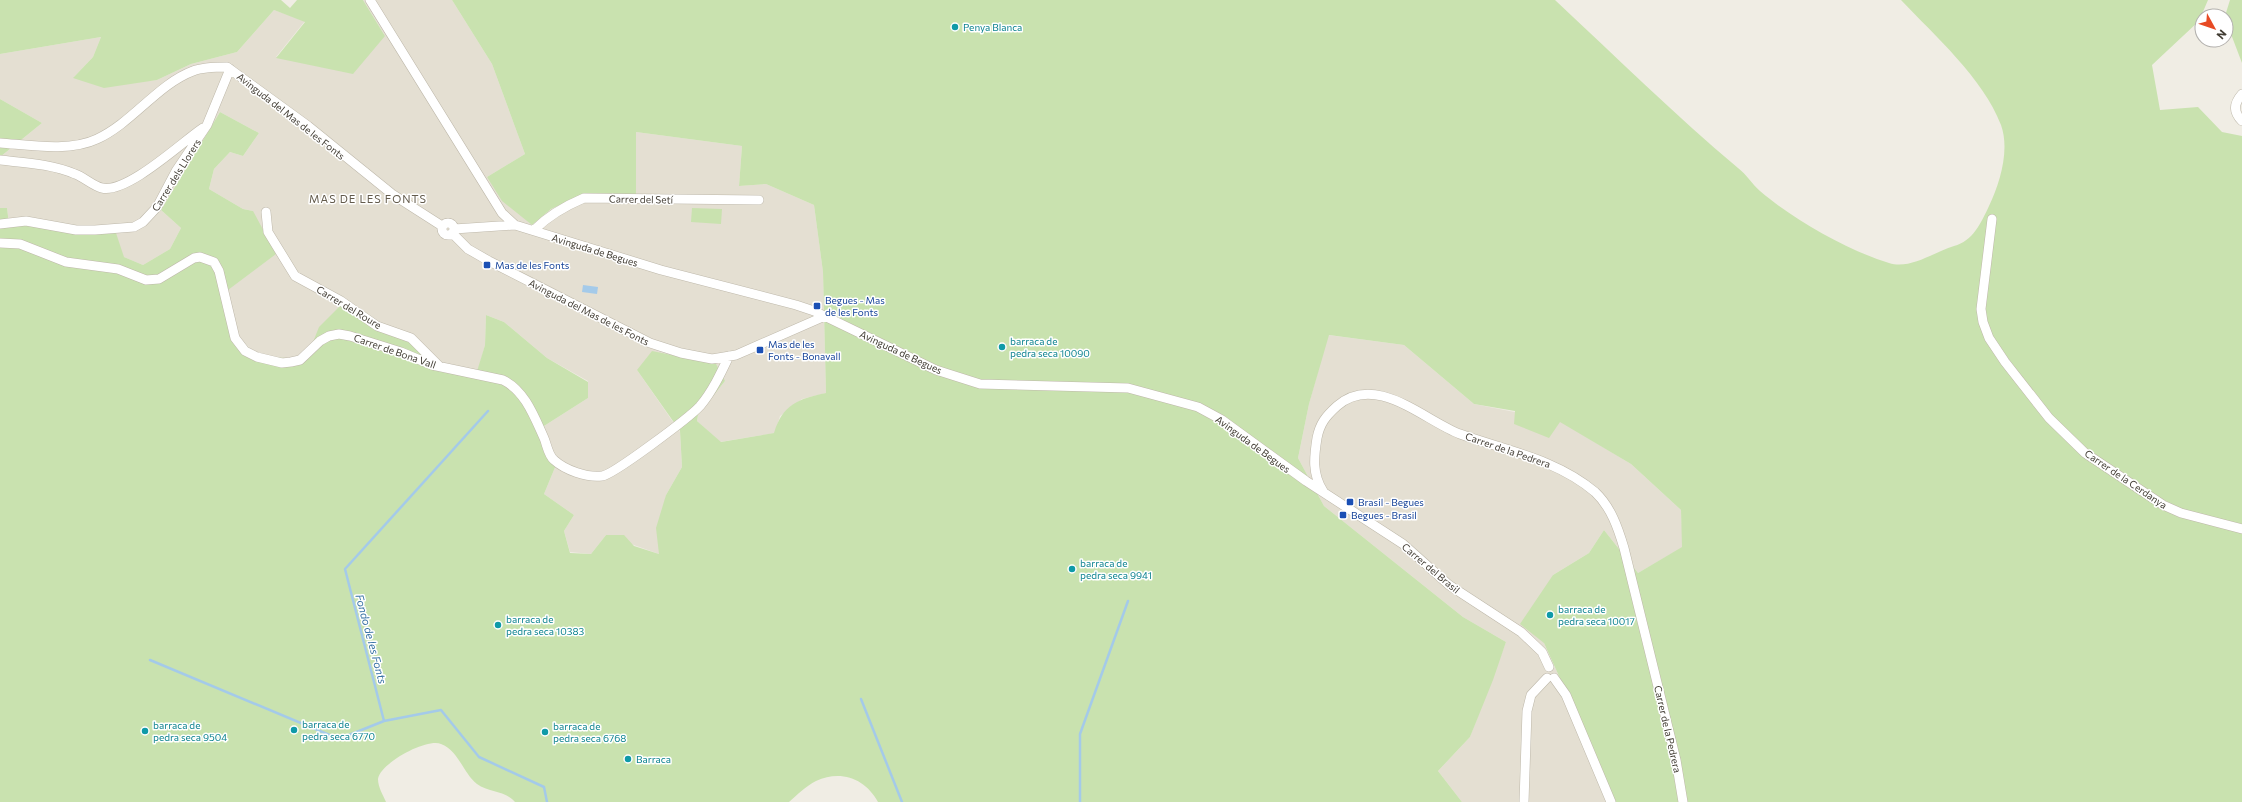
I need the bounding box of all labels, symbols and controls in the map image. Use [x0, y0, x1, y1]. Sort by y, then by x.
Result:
north arrow [2194, 8, 2234, 48]
place label: Penya Blanca [963, 21, 1022, 33]
marker: Penya Blanca [950, 22, 960, 32]
text: N [2214, 27, 2230, 42]
street label: Avinguda del Mas de les Fonts [235, 70, 348, 162]
street label: Carrer dels Llorers [149, 136, 203, 213]
district label: MAS DE LES FONTS [309, 192, 427, 205]
street label: Carrer del Setí [609, 192, 674, 206]
street label: Avinguda de Begues [550, 231, 640, 269]
place label: Mas de les Fonts [495, 259, 570, 271]
marker: Mas de les Fonts [482, 260, 492, 270]
street label: Avinguda del Mas de les Fonts [527, 276, 652, 348]
street label: Carrer del Roure [314, 283, 384, 331]
place label: Begues - Mas de les Fonts [825, 294, 885, 318]
marker: Begues - Mas de les Fonts [812, 301, 822, 311]
street label: Avinguda de Begues [858, 328, 944, 377]
street label: Carrer de Bona Vall [352, 331, 438, 371]
place label: barraca de pedra seca 10090 [1010, 335, 1090, 359]
place label: Mas de les Fonts - Bonavall [768, 338, 841, 362]
marker: barraca de pedra seca 10090 [997, 342, 1007, 352]
marker: Mas de les Fonts - Bonavall [755, 345, 765, 355]
street label: Avinguda de Begues [1213, 413, 1293, 475]
street label: Carrer de la Pedrera [1464, 430, 1552, 470]
street label: Carrer de la Cerdanya [2083, 447, 2169, 511]
place label: Brasil - Begues [1358, 496, 1424, 508]
marker: Brasil - Begues [1345, 497, 1355, 507]
place label: Begues - Brasil [1351, 509, 1417, 521]
marker: Begues - Brasil [1338, 510, 1348, 520]
street label: Carrer del Brasil [1400, 540, 1462, 596]
place label: barraca de pedra seca 9941 [1080, 557, 1152, 581]
marker: barraca de pedra seca 9941 [1067, 564, 1077, 574]
water label: Fondo de les Fonts [353, 593, 390, 685]
place label: barraca de pedra seca 10017 [1558, 603, 1635, 627]
marker: barraca de pedra seca 10017 [1545, 610, 1555, 620]
place label: barraca de pedra seca 10383 [506, 613, 584, 637]
marker: barraca de pedra seca 10383 [493, 620, 503, 630]
street label: Carrer de la Pedrera [1652, 684, 1684, 774]
place label: barraca de pedra seca 6770 [302, 718, 375, 742]
place label: barraca de pedra seca 9504 [153, 719, 227, 743]
place label: barraca de pedra seca 6768 [553, 720, 626, 744]
marker: barraca de pedra seca 6770 [289, 725, 299, 735]
marker: barraca de pedra seca 9504 [140, 726, 150, 736]
marker: barraca de pedra seca 6768 [540, 727, 550, 737]
place label: Barraca [636, 753, 671, 765]
marker: Barraca [623, 754, 633, 764]

